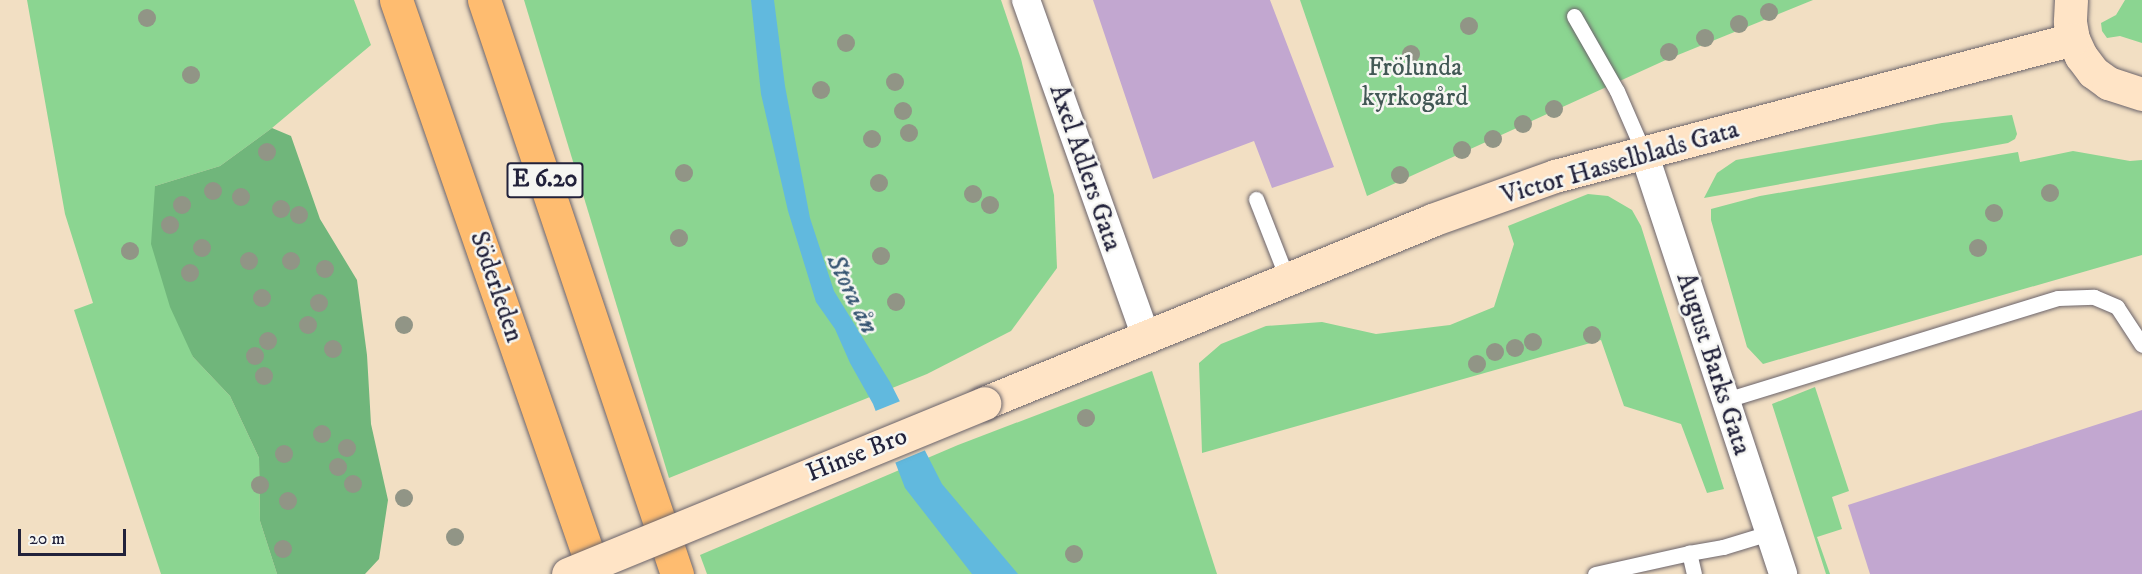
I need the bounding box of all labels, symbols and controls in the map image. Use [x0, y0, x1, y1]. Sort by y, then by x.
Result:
park label: Frölunda kyrkogård [1362, 52, 1468, 113]
street label: Axel Adlers Gata [1042, 81, 1128, 255]
street label: Victor Hasselblads Gata [1498, 114, 1742, 212]
road number: E 6.20 [506, 159, 584, 201]
street label: Söderleden [462, 227, 530, 347]
water label: Stora ån [819, 249, 885, 339]
street label: August Barks Gata [1669, 269, 1757, 459]
street label: Hinse Bro [802, 421, 912, 489]
scale bar [21, 517, 129, 555]
text: 20 m [29, 528, 65, 550]

